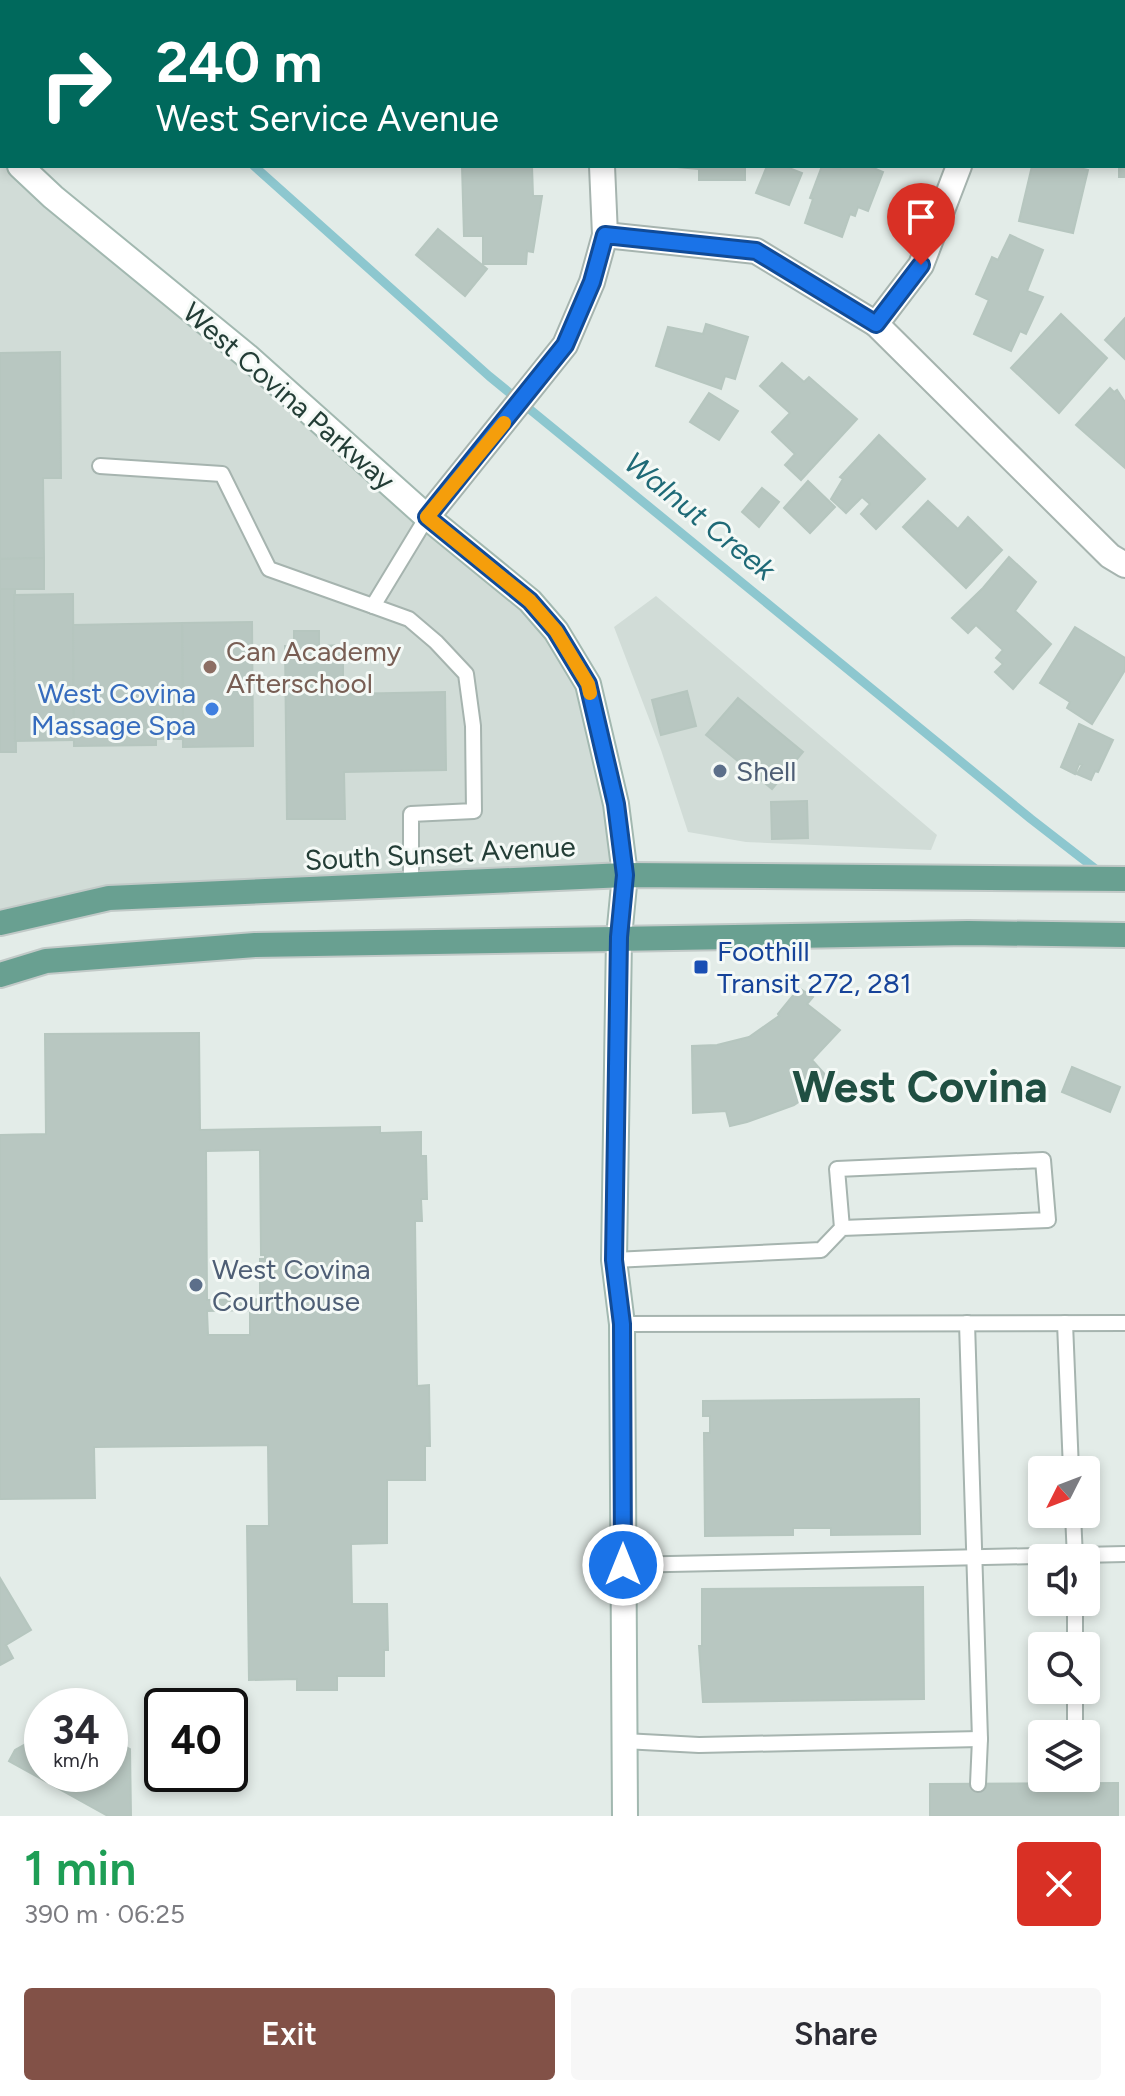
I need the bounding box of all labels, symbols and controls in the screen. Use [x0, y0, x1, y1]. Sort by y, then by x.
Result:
text: 240 m [156, 29, 322, 96]
icon: right [24, 32, 128, 136]
text: West Service Avenue [156, 97, 499, 140]
pin [887, 183, 955, 265]
icon: arrive [899, 195, 943, 239]
street label: West Covina Parkway [176, 295, 402, 497]
water label: Walnut Creek [617, 444, 784, 589]
place label: Can Academy Afterschool [226, 634, 402, 700]
marker: Can Academy Afterschool [201, 658, 219, 676]
place label: West Covina Massage Spa [31, 676, 196, 742]
marker: West Covina Massage Spa [203, 700, 221, 718]
place label: Shell [736, 754, 796, 788]
marker: Shell [711, 762, 729, 780]
street label: South Sunset Avenue [304, 829, 576, 877]
place label: Foothill Transit 272, 281 [717, 934, 912, 1000]
marker: Foothill Transit 272, 281 [692, 958, 710, 976]
district label: West Covina [792, 1060, 1048, 1113]
place label: West Covina Courthouse [212, 1252, 371, 1318]
marker: West Covina Courthouse [187, 1276, 205, 1294]
north arrow [1028, 1456, 1100, 1528]
map controls [1028, 1456, 1100, 1792]
position arrow [581, 1523, 665, 1607]
button: sound [1028, 1544, 1100, 1616]
button: search [1028, 1632, 1100, 1704]
speed limit sign: 40 [144, 1688, 248, 1792]
text: 34 [52, 1706, 100, 1754]
button: layers [1028, 1720, 1100, 1792]
text: km/h [53, 1748, 99, 1772]
text: 1 min [24, 1839, 136, 1897]
button: close [1017, 1842, 1101, 1926]
text: 390 m · 06:25 [24, 1898, 185, 1930]
button: Exit [24, 1988, 555, 2080]
button: Share [571, 1988, 1101, 2080]

